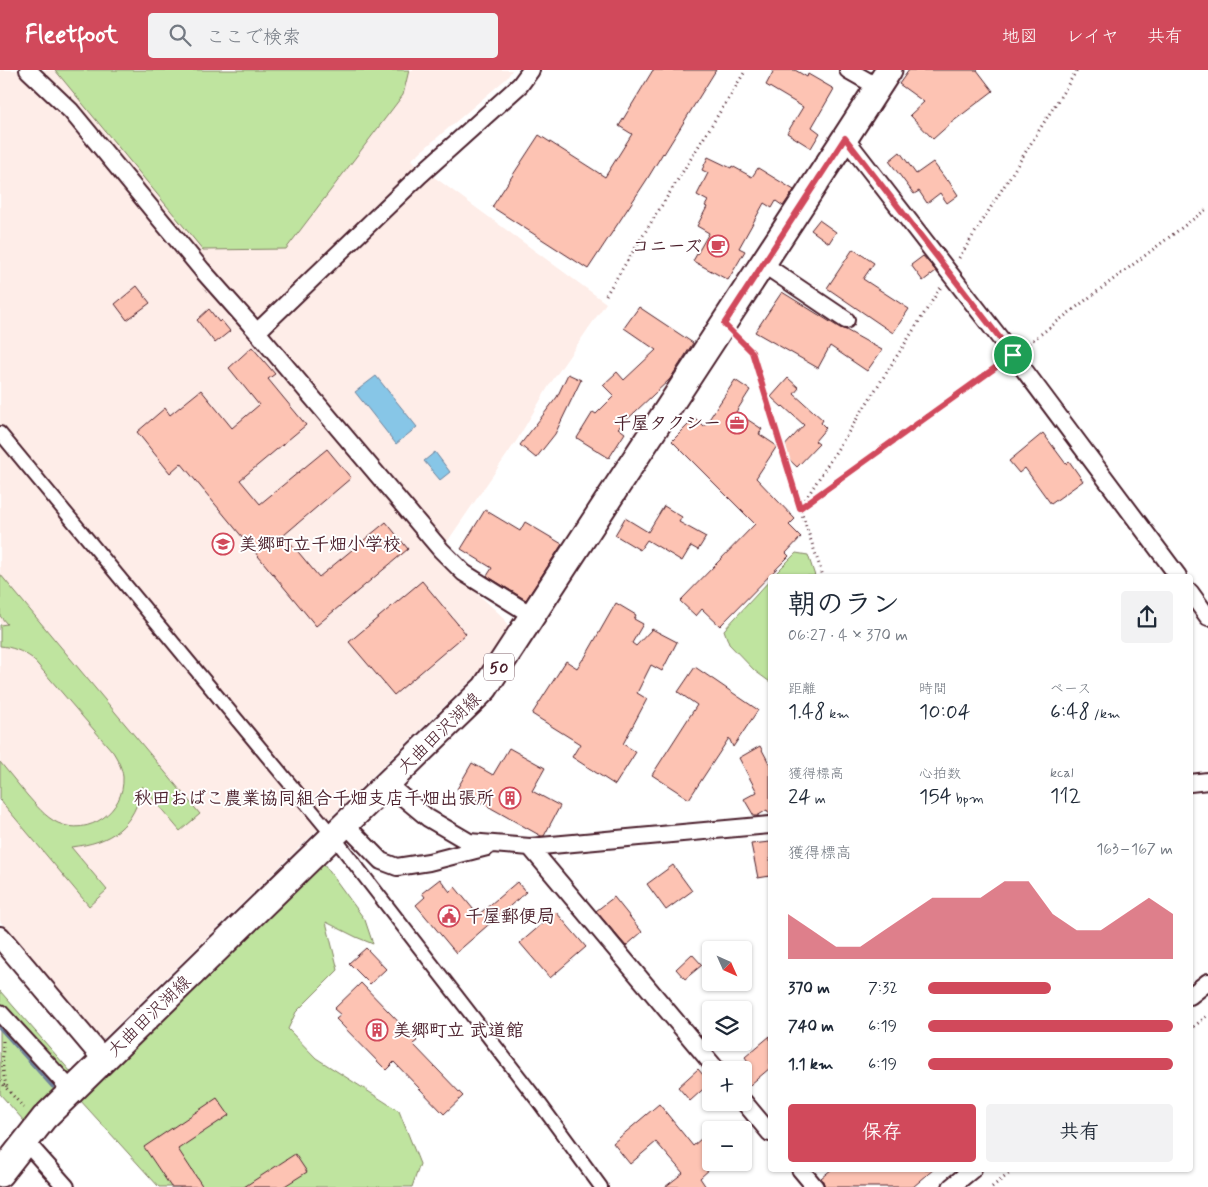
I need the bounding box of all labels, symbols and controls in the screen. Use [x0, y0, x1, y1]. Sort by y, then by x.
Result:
search box [148, 13, 498, 58]
text: Fleetfoot [25, 20, 118, 51]
icon: search [166, 21, 194, 49]
text: ここで検索 [206, 25, 301, 50]
text: 地図 [1002, 25, 1038, 49]
text: レイヤ [1066, 25, 1119, 49]
text: 共有 [1147, 25, 1183, 49]
cafe icon: コニーズ [706, 234, 730, 258]
place label: コニーズ [631, 235, 702, 259]
pin [992, 334, 1034, 376]
icon: arrive [999, 341, 1027, 369]
office icon: 千屋タクシー [725, 411, 749, 435]
place label: 千屋タクシー [613, 412, 721, 436]
school or university icon: 美郷町立千畑小学校 [211, 532, 235, 556]
place label: 美郷町立千畑小学校 [239, 533, 401, 557]
text: 朝のラン [788, 587, 900, 624]
button: share [1121, 591, 1173, 643]
text: 06:27 · 4 × 370 m [788, 625, 908, 646]
road number: 50 [484, 654, 514, 680]
text: 距離 [788, 680, 816, 698]
text: 時間 [919, 680, 947, 698]
text: ペース [1050, 680, 1091, 698]
street label: 大曲田沢湖線 [393, 688, 487, 780]
text: 1.48 [788, 698, 826, 726]
text: 10:04 [919, 698, 971, 726]
text: 6:48 [1050, 698, 1090, 726]
text: km [826, 705, 850, 723]
text: /km [1090, 705, 1120, 723]
text: kcal [1050, 764, 1074, 782]
text: 獲得標高 [788, 765, 844, 783]
text: 心拍数 [919, 765, 961, 783]
text: 112 [1050, 782, 1081, 810]
text: 24 [788, 783, 811, 811]
text: 154 [919, 783, 952, 811]
building icon: 秋田おばこ農業協同組合千畑支店千畑出張所 [498, 786, 522, 810]
place label: 秋田おばこ農業協同組合千畑支店千畑出張所 [134, 787, 494, 811]
text: m [811, 790, 826, 808]
text: bpm [952, 790, 984, 808]
text: 163–167 m [1096, 839, 1173, 860]
text: 獲得標高 [788, 843, 852, 864]
public building icon: 千屋郵便局 [437, 904, 461, 928]
place label: 千屋郵便局 [465, 905, 555, 929]
north arrow [702, 941, 752, 991]
map controls [702, 941, 752, 1171]
street label: 大曲田沢湖線 [103, 971, 197, 1063]
text: 370 m [788, 978, 830, 999]
text: 7:32 [868, 978, 898, 999]
button: layers [702, 1001, 752, 1051]
text: 740 m [788, 1016, 834, 1037]
text: 6:19 [868, 1016, 897, 1037]
building icon: 美郷町立 武道館 [365, 1018, 389, 1042]
place label: 美郷町立 武道館 [393, 1019, 524, 1043]
text: 1.1 km [788, 1054, 833, 1075]
text: 6:19 [868, 1054, 897, 1075]
button: + [702, 1061, 752, 1111]
button: 保存 [788, 1104, 976, 1162]
button: 共有 [986, 1104, 1173, 1162]
button: − [702, 1121, 752, 1171]

